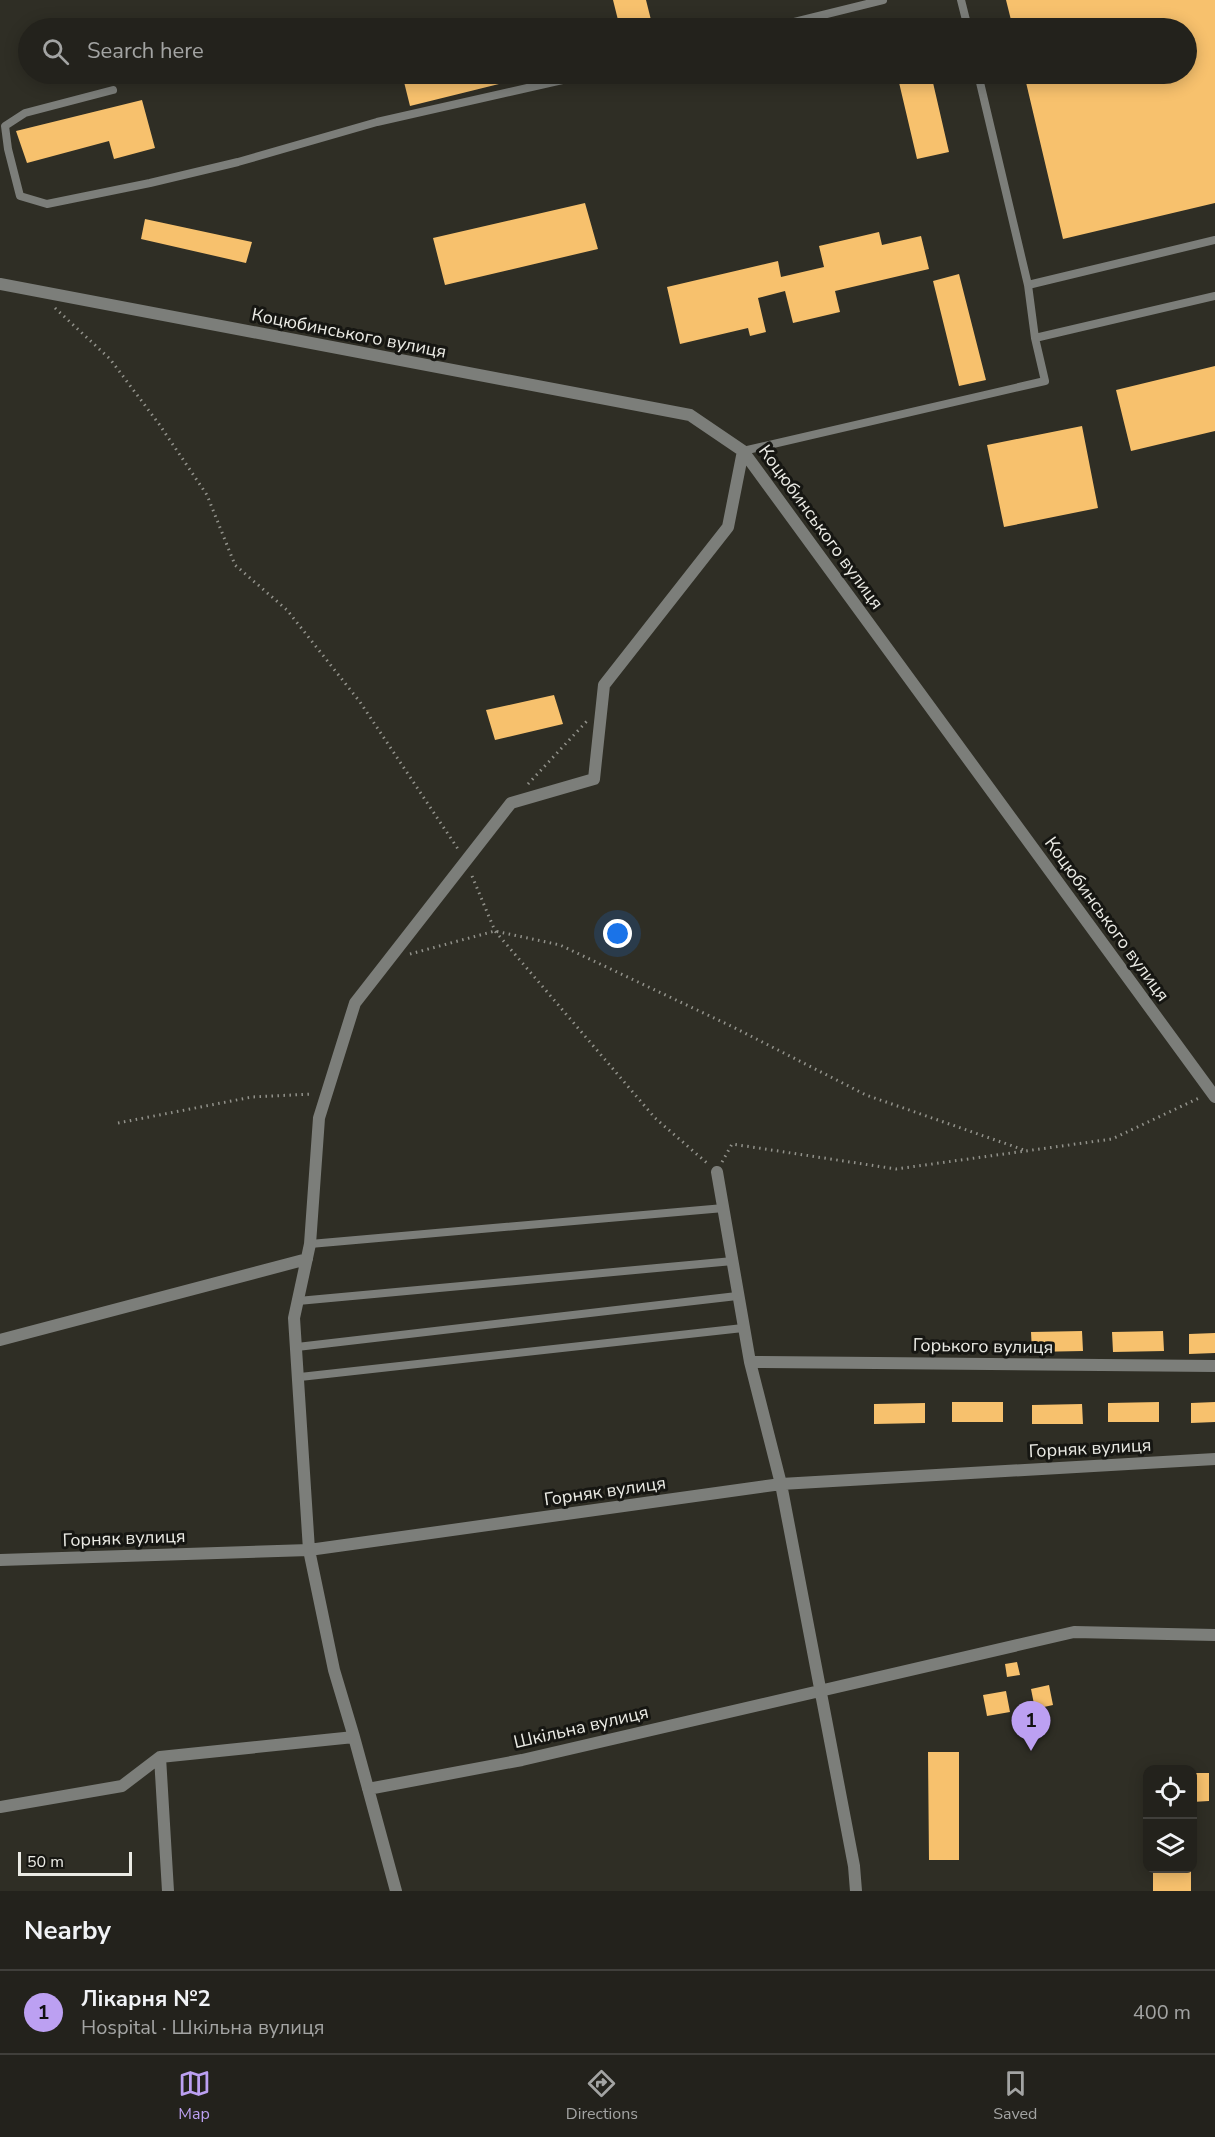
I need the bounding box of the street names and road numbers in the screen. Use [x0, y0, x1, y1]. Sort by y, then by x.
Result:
street label: Коцюбинського вулиця [250, 302, 448, 364]
street label: Коцюбинського вулиця [753, 440, 889, 614]
street label: Коцюбинського вулиця [1039, 832, 1175, 1006]
street label: Горького вулиця [913, 1333, 1053, 1359]
street label: Горняк вулиця [1028, 1433, 1152, 1463]
street label: Горняк вулиця [542, 1471, 668, 1511]
street label: Горняк вулиця [62, 1524, 186, 1552]
street label: Шкільна вулиця [511, 1700, 651, 1754]

